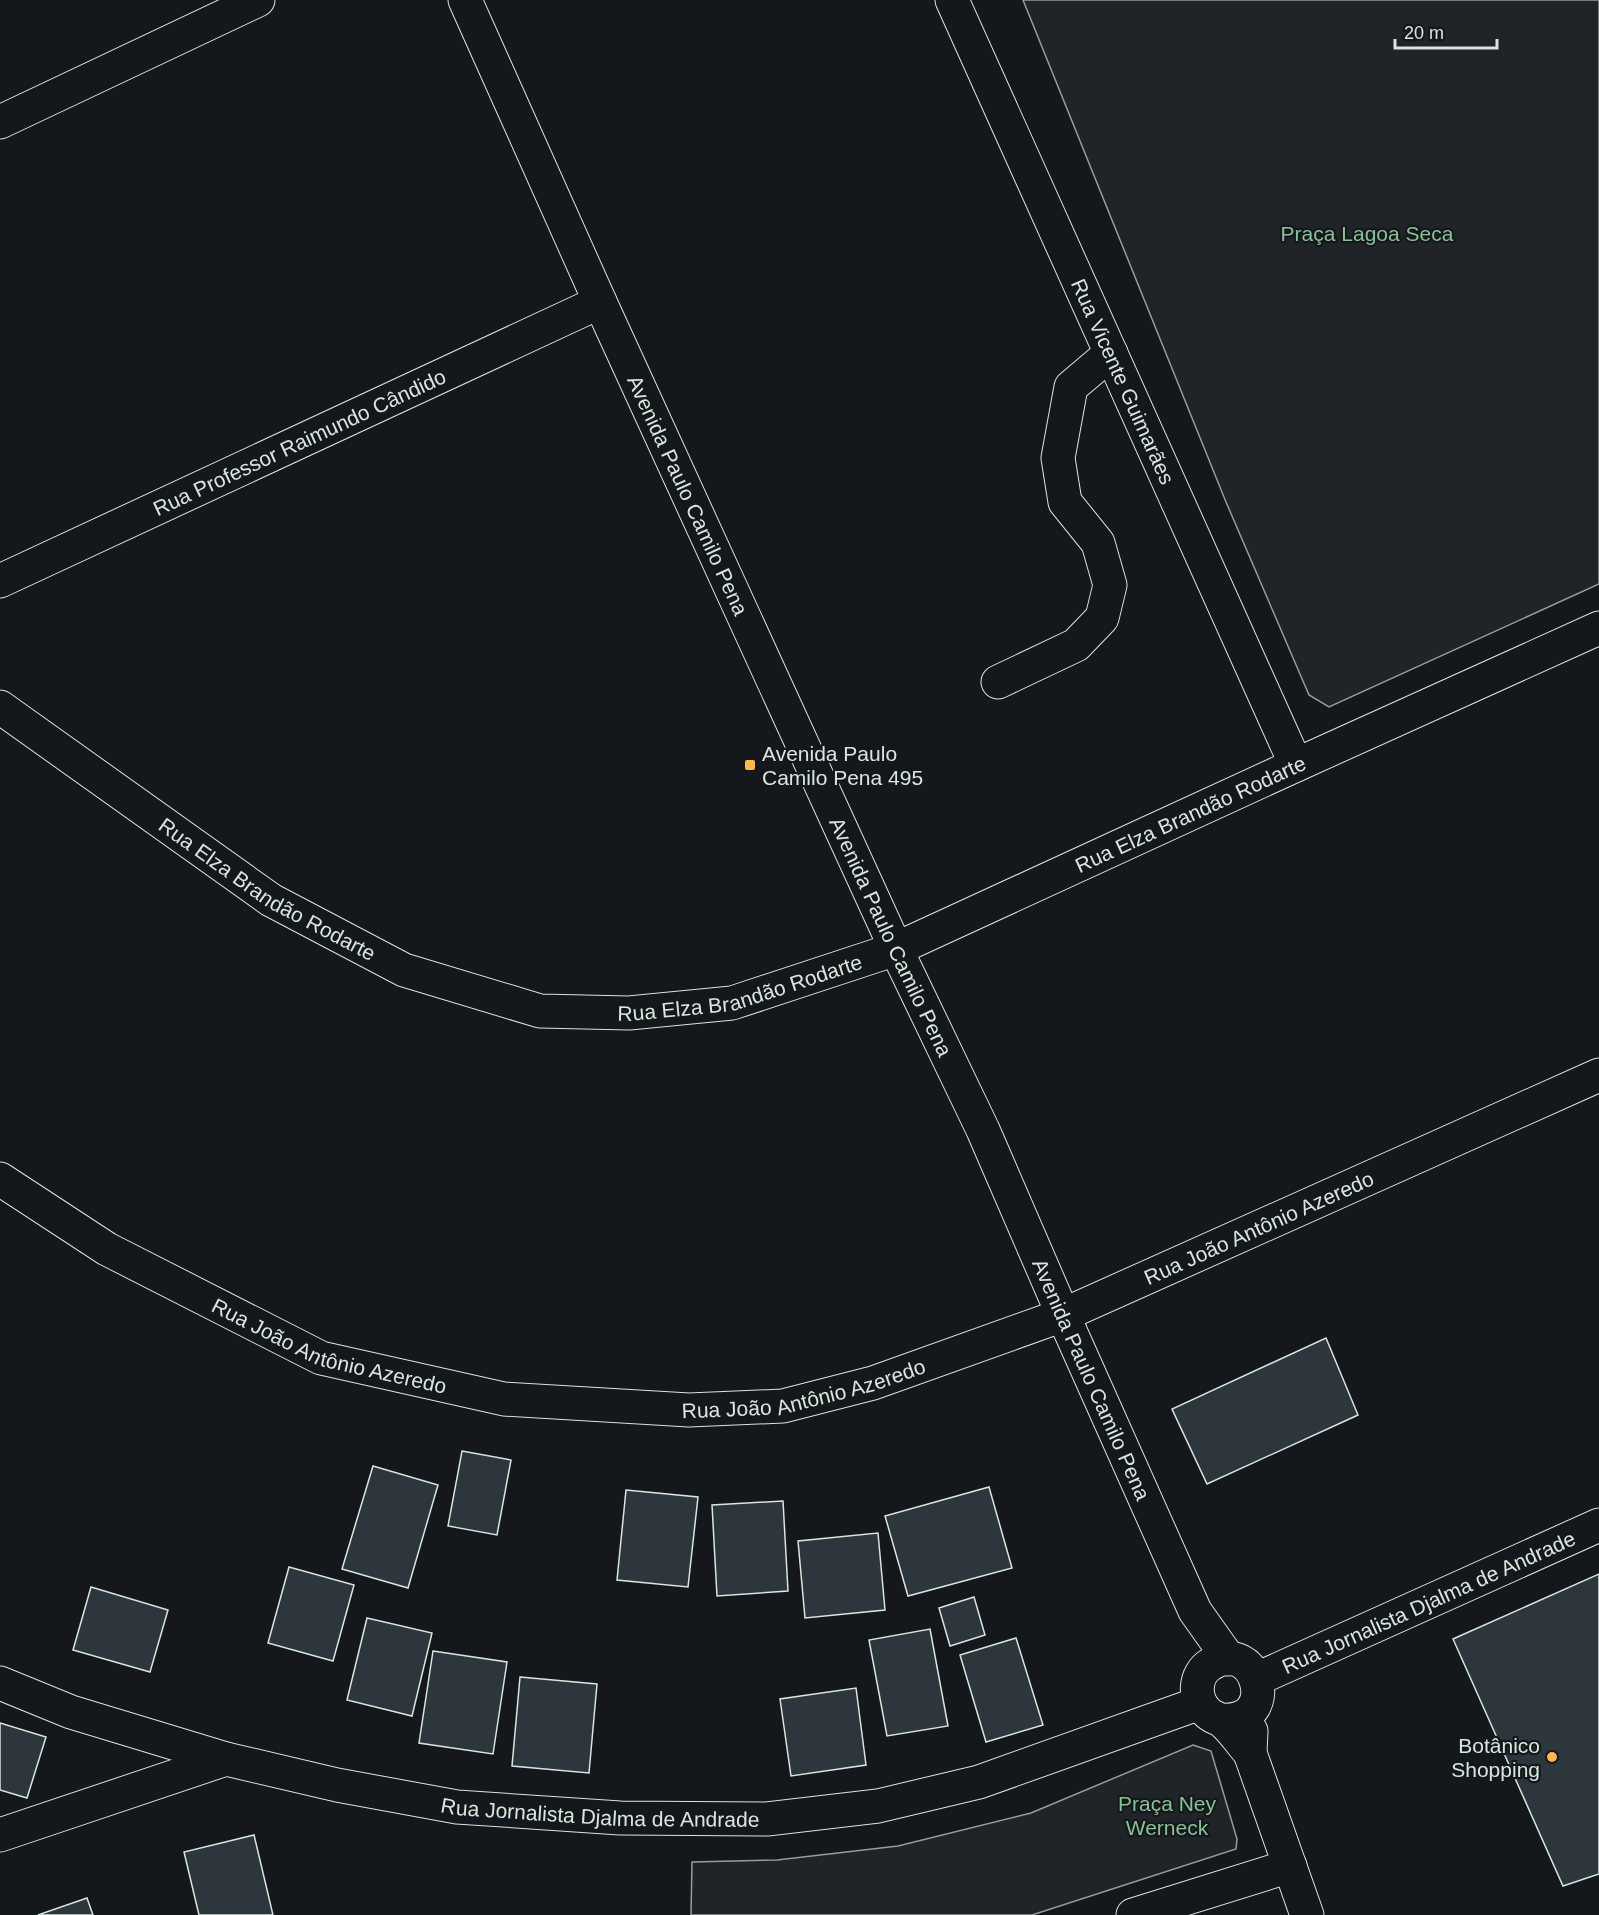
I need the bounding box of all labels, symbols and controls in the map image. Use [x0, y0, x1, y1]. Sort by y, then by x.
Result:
scale bar [1395, 12, 1497, 50]
text: 20 m [1404, 23, 1444, 43]
park label: Praça Lagoa Seca [1281, 222, 1454, 245]
street label: Rua Vicente Guimarães [1067, 275, 1180, 488]
street label: Rua Professor Raimundo Cândido [149, 364, 449, 520]
street label: Avenida Paulo Camilo Pena [623, 371, 753, 619]
place label: Avenida Paulo Camilo Pena 495 [762, 742, 923, 789]
street label: Rua Elza Brandão Rodarte [1071, 751, 1309, 877]
marker: Avenida Paulo Camilo Pena 495 [743, 758, 757, 772]
street label: Rua Elza Brandão Rodarte [155, 813, 380, 965]
street label: Avenida Paulo Camilo Pena [826, 813, 957, 1060]
street label: Rua Elza Brandão Rodarte [617, 950, 865, 1025]
street label: Rua João Antônio Azeredo [1140, 1166, 1377, 1289]
street label: Avenida Paulo Camilo Pena [1028, 1255, 1155, 1504]
street label: Rua João Antônio Azeredo [208, 1293, 449, 1397]
street label: Rua João Antônio Azeredo [681, 1354, 928, 1422]
street label: Rua Jornalista Djalma de Andrade [1278, 1526, 1579, 1678]
place label: Botânico Shopping [1451, 1734, 1540, 1781]
marker: Botânico Shopping [1545, 1750, 1559, 1764]
park label: Praça Ney Werneck [1118, 1792, 1217, 1839]
street label: Rua Jornalista Djalma de Andrade [439, 1793, 759, 1830]

